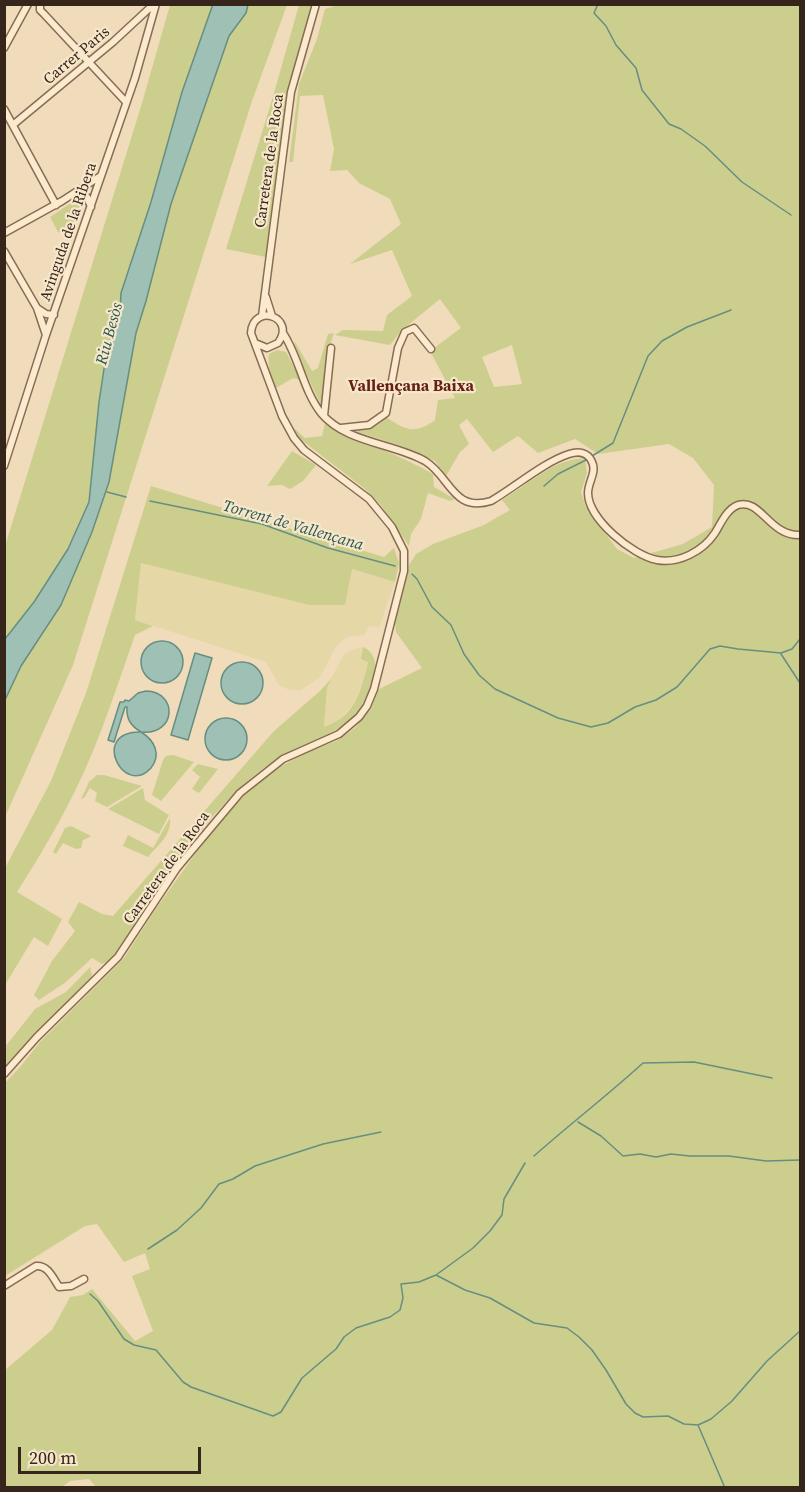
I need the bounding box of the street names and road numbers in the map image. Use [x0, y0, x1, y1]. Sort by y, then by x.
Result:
street label: Carrer Paris [40, 23, 114, 89]
street label: Carretera de la Roca [252, 93, 288, 229]
street label: Avinguda de la Ribera [37, 160, 101, 304]
street label: Carretera de la Roca [120, 808, 214, 928]

